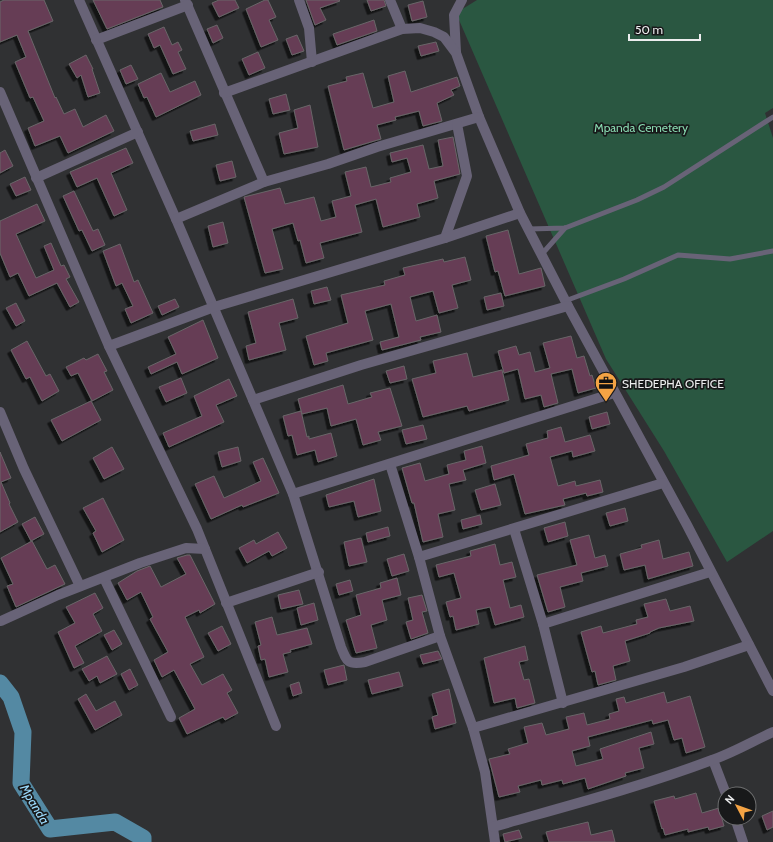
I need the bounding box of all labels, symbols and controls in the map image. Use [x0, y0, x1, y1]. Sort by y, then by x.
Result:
scale bar [629, 16, 700, 42]
text: 50 m [635, 22, 663, 37]
park label: Mpanda Cemetery [594, 120, 688, 135]
office icon: SHEDEPHA OFFICE [593, 370, 619, 403]
place label: SHEDEPHA OFFICE [622, 376, 724, 391]
water label: Mpanda [16, 780, 53, 827]
north arrow [717, 786, 757, 826]
text: N [722, 792, 737, 807]

